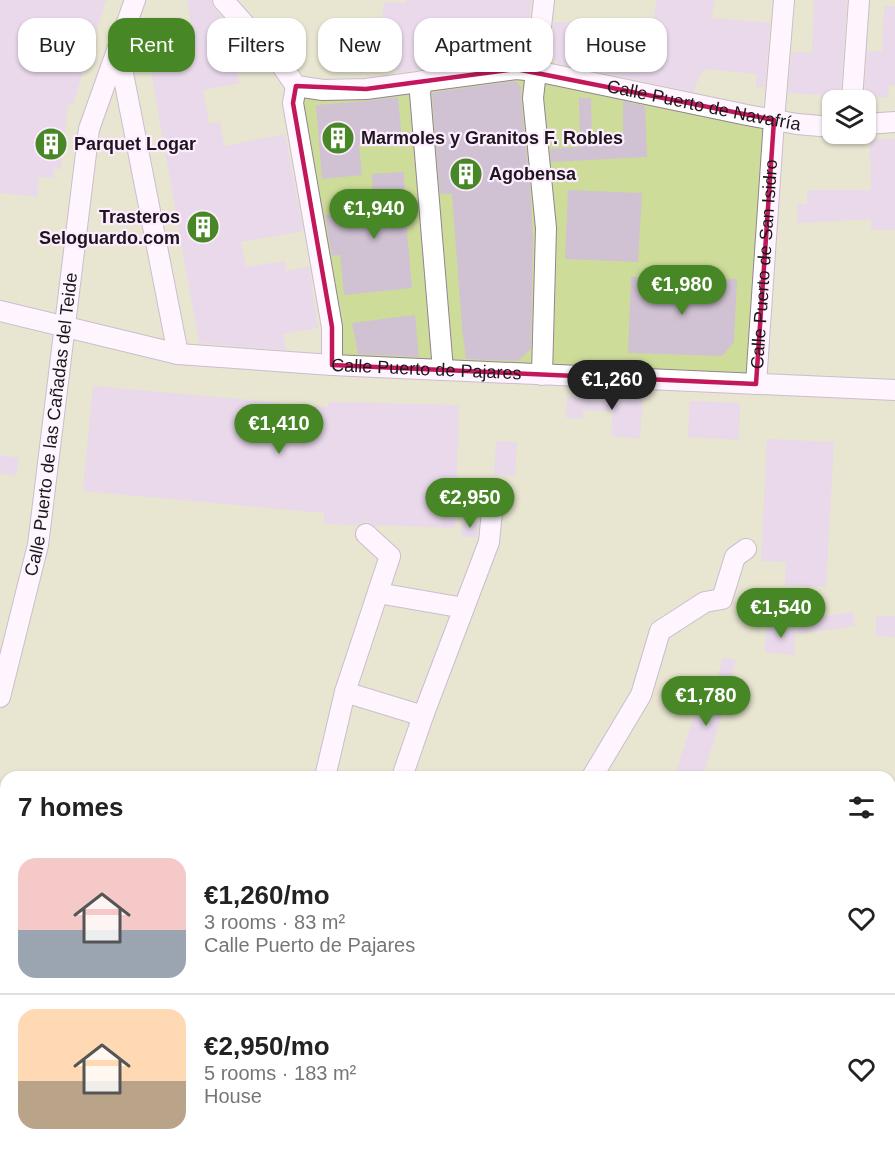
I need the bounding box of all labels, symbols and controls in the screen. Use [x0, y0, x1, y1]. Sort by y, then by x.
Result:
chip: Buy [18, 18, 96, 72]
chip: Rent [108, 18, 195, 72]
chip: Filters [207, 18, 306, 72]
chip: New [318, 18, 402, 72]
chip: Apartment [414, 18, 553, 72]
chip: House [565, 18, 667, 72]
street label: Calle Puerto de Navafría [605, 76, 803, 135]
map controls [822, 90, 876, 144]
button: layers [822, 90, 876, 144]
building icon: Marmoles y Granitos F. Robles [320, 120, 356, 156]
building icon: Parquet Logar [33, 126, 69, 162]
place label: Marmoles y Granitos F. Robles [361, 128, 623, 148]
place label: Parquet Logar [74, 134, 196, 154]
building icon: Agobensa [448, 156, 484, 192]
street label: Calle Puerto de San Isidro [747, 159, 781, 370]
place label: Agobensa [489, 164, 577, 184]
pin: €1,940 [325, 189, 423, 240]
text: €1,940 [343, 197, 405, 219]
place label: Trasteros Seloguardo.com [39, 207, 180, 248]
building icon: Trasteros Seloguardo.com [185, 209, 221, 245]
pin: €1,980 [633, 265, 731, 316]
street label: Calle Puerto de las Cañadas del Teide [21, 271, 81, 578]
text: €1,980 [651, 273, 713, 295]
street label: Calle Puerto de Pajares [331, 355, 522, 383]
pin: €1,260 [563, 360, 661, 411]
text: €1,260 [581, 368, 643, 390]
pin: €1,410 [230, 404, 328, 455]
text: €1,410 [248, 412, 310, 434]
pin: €2,950 [421, 478, 519, 529]
text: €2,950 [439, 486, 501, 508]
pin: €1,540 [732, 588, 830, 639]
text: €1,540 [750, 596, 812, 618]
pin: €1,780 [657, 676, 755, 727]
text: €1,780 [675, 684, 737, 706]
icon: filters [845, 791, 878, 824]
text: 7 homes [18, 792, 124, 822]
text: €1,260/mo [204, 880, 330, 910]
icon: home [66, 882, 138, 954]
icon: heart [845, 902, 878, 935]
text: 3 rooms · 83 m² [204, 911, 345, 933]
text: Calle Puerto de Pajares [204, 934, 415, 956]
text: €2,950/mo [204, 1031, 330, 1061]
icon: home [66, 1033, 138, 1105]
icon: heart [845, 1053, 878, 1086]
text: 5 rooms · 183 m² [204, 1062, 356, 1084]
text: House [204, 1085, 262, 1107]

